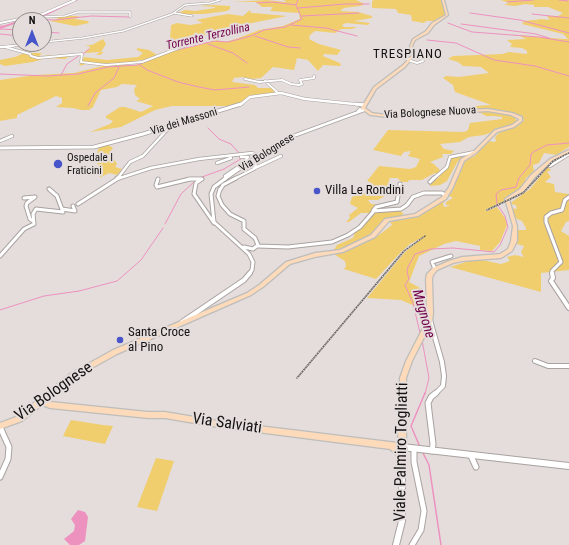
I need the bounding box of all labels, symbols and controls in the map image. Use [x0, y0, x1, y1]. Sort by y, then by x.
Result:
north arrow [12, 12, 52, 52]
text: N [29, 14, 35, 27]
water label: Torrente Terzollina [165, 20, 251, 54]
district label: TRESPIANO [373, 47, 443, 63]
street label: Via Bolognese Nuova [384, 104, 476, 122]
street label: Via dei Massoni [149, 106, 219, 138]
street label: Via Bolognese [237, 131, 297, 175]
place label: Ospedale I Fraticini [67, 151, 113, 177]
marker: Ospedale I Fraticini [52, 158, 64, 170]
place label: Villa Le Rondini [325, 183, 404, 199]
marker: Villa Le Rondini [312, 186, 322, 196]
water label: Mugnone [408, 288, 438, 340]
place label: Santa Croce al Pino [128, 325, 190, 356]
marker: Santa Croce al Pino [115, 335, 125, 345]
street label: Via Bolognese [11, 358, 97, 426]
street label: Viale Palmiro Togliatti [391, 382, 413, 522]
street label: Via Salviati [191, 410, 263, 438]

